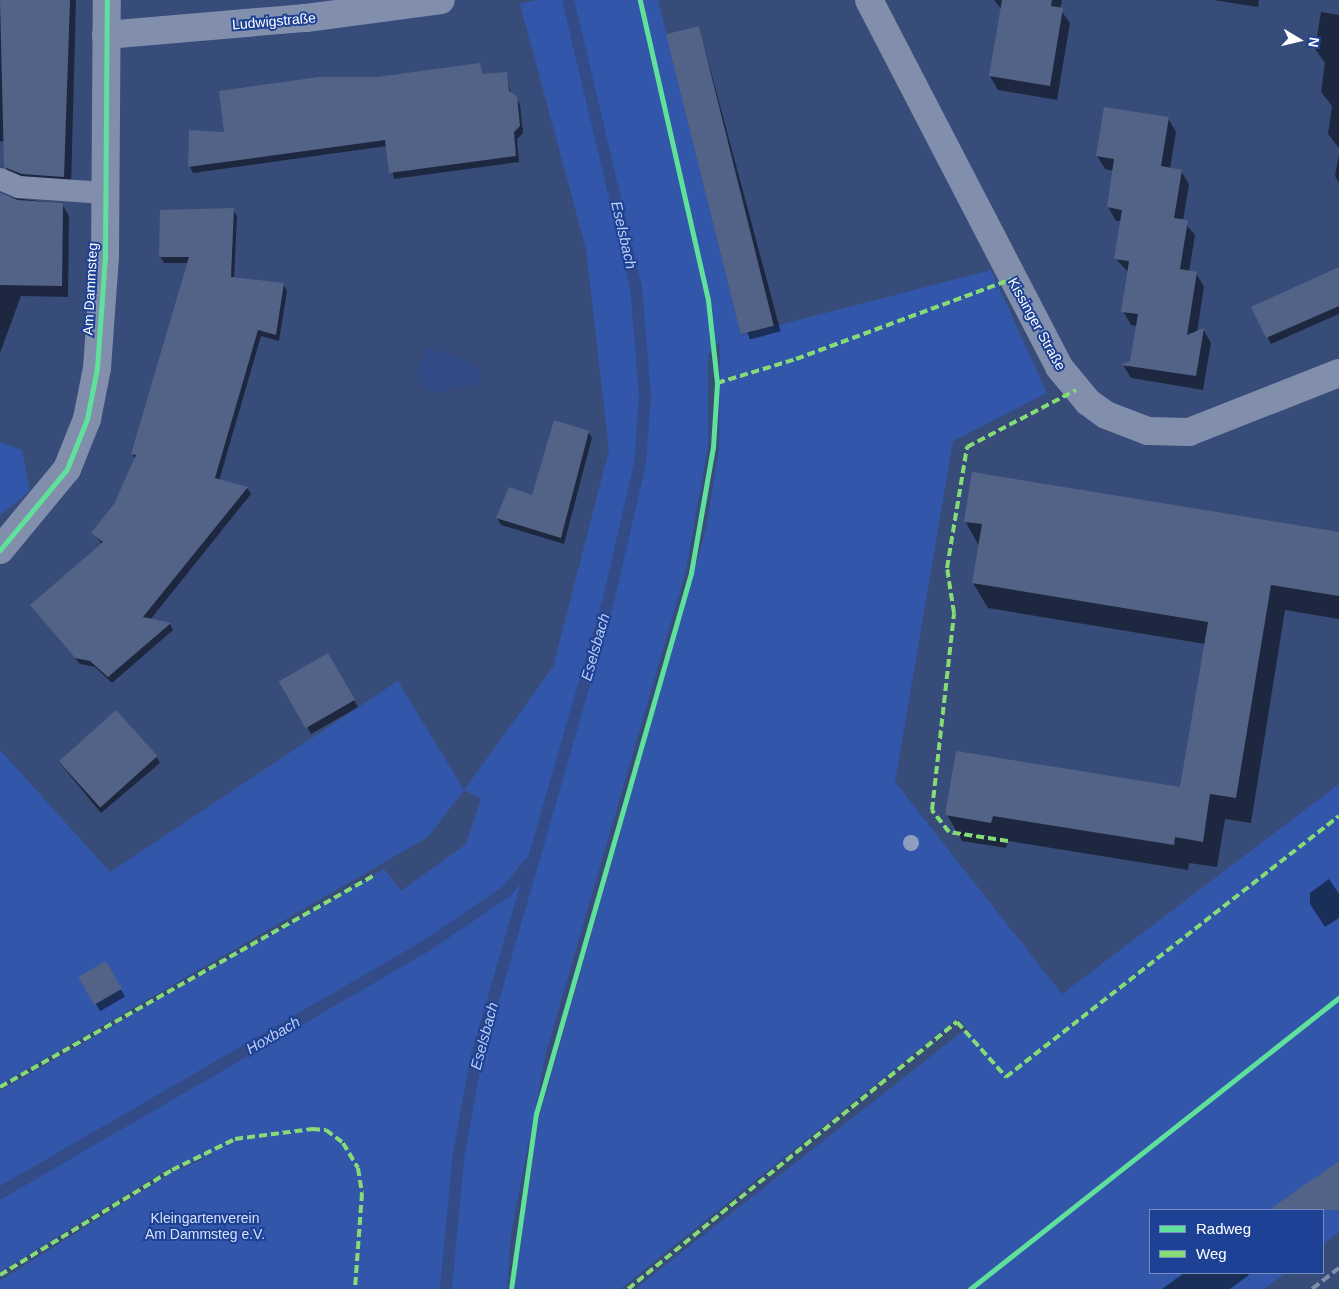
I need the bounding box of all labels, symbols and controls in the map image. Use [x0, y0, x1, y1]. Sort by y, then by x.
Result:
street label: Ludwigstraße [231, 9, 317, 33]
north arrow [1274, 15, 1324, 65]
text: N [1305, 36, 1323, 49]
water label: Eselsbach [607, 199, 641, 271]
street label: Am Dammsteg [79, 242, 101, 336]
street label: Kissinger Straße [1005, 275, 1069, 373]
water label: Eselsbach [577, 611, 613, 683]
water label: Eselsbach [466, 1000, 502, 1072]
water label: Hoxbach [243, 1012, 303, 1058]
legend [1149, 1209, 1324, 1274]
park label: Kleingartenverein Am Dammsteg e.V. [145, 1210, 265, 1242]
text: Radweg [1196, 1220, 1251, 1237]
text: Weg [1196, 1245, 1227, 1262]

